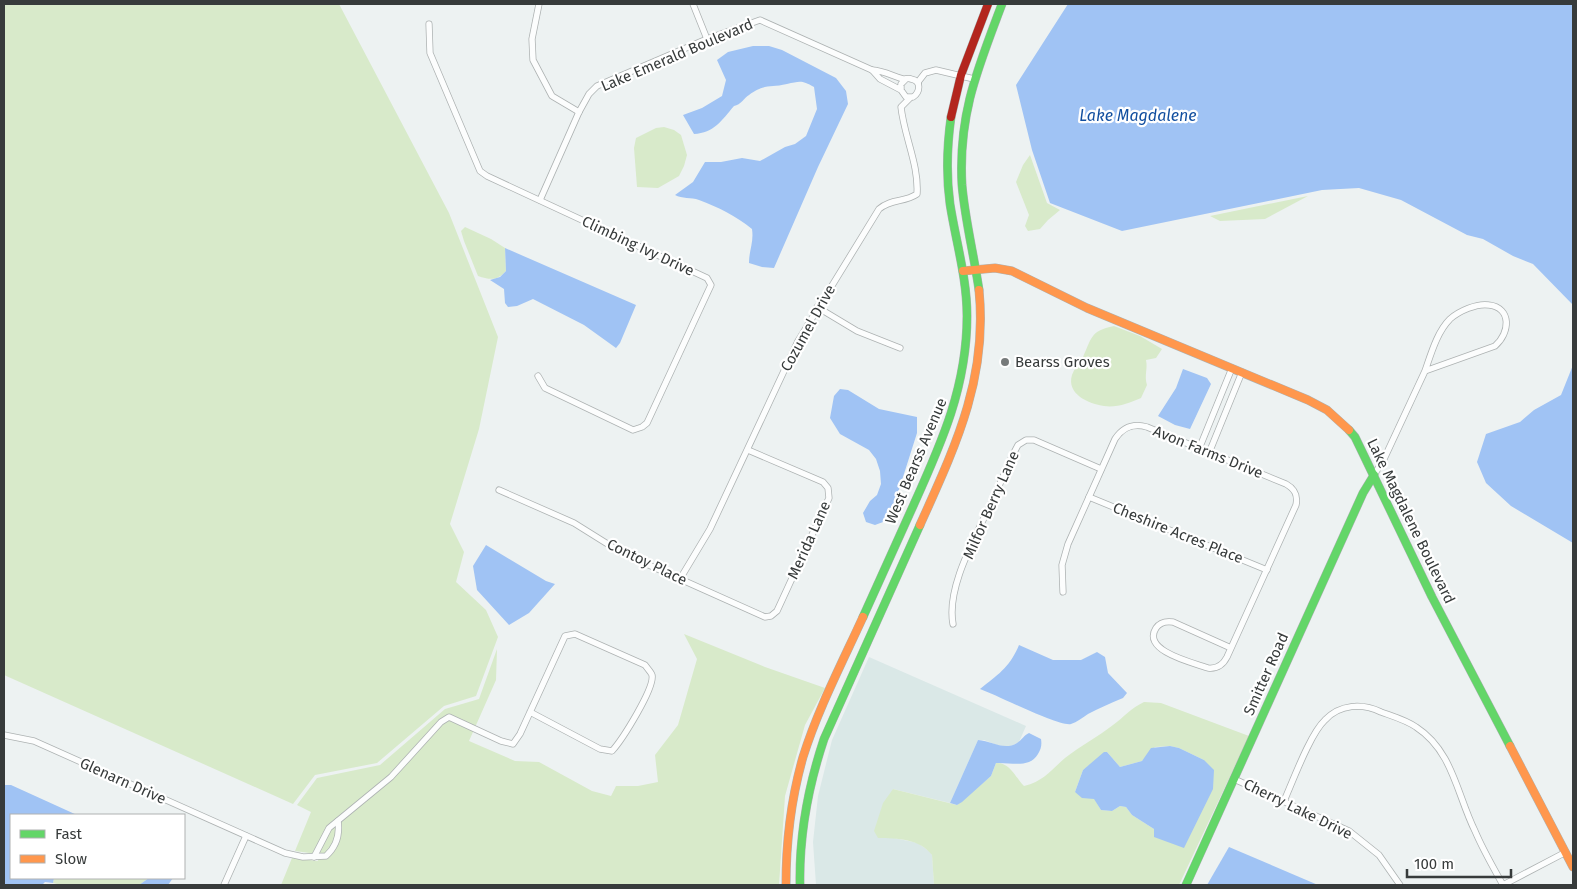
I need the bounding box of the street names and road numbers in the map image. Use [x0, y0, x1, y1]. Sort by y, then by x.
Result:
street label: Lake Emerald Boulevard [598, 15, 756, 95]
street label: Climbing Ivy Drive [579, 212, 697, 280]
street label: Cozumel Drive [777, 281, 839, 375]
street label: West Bearss Avenue [881, 395, 951, 527]
street label: Avon Farms Drive [1150, 422, 1266, 482]
street label: Lake Magdalene Boulevard [1363, 435, 1459, 607]
street label: Milfor Berry Lane [959, 448, 1023, 562]
street label: Merida Lane [784, 498, 834, 582]
street label: Cheshire Acres Place [1110, 499, 1246, 567]
street label: Contoy Place [604, 535, 690, 589]
street label: Smitter Road [1240, 630, 1292, 718]
street label: Glenarn Drive [77, 754, 169, 808]
street label: Cherry Lake Drive [1241, 775, 1355, 843]

